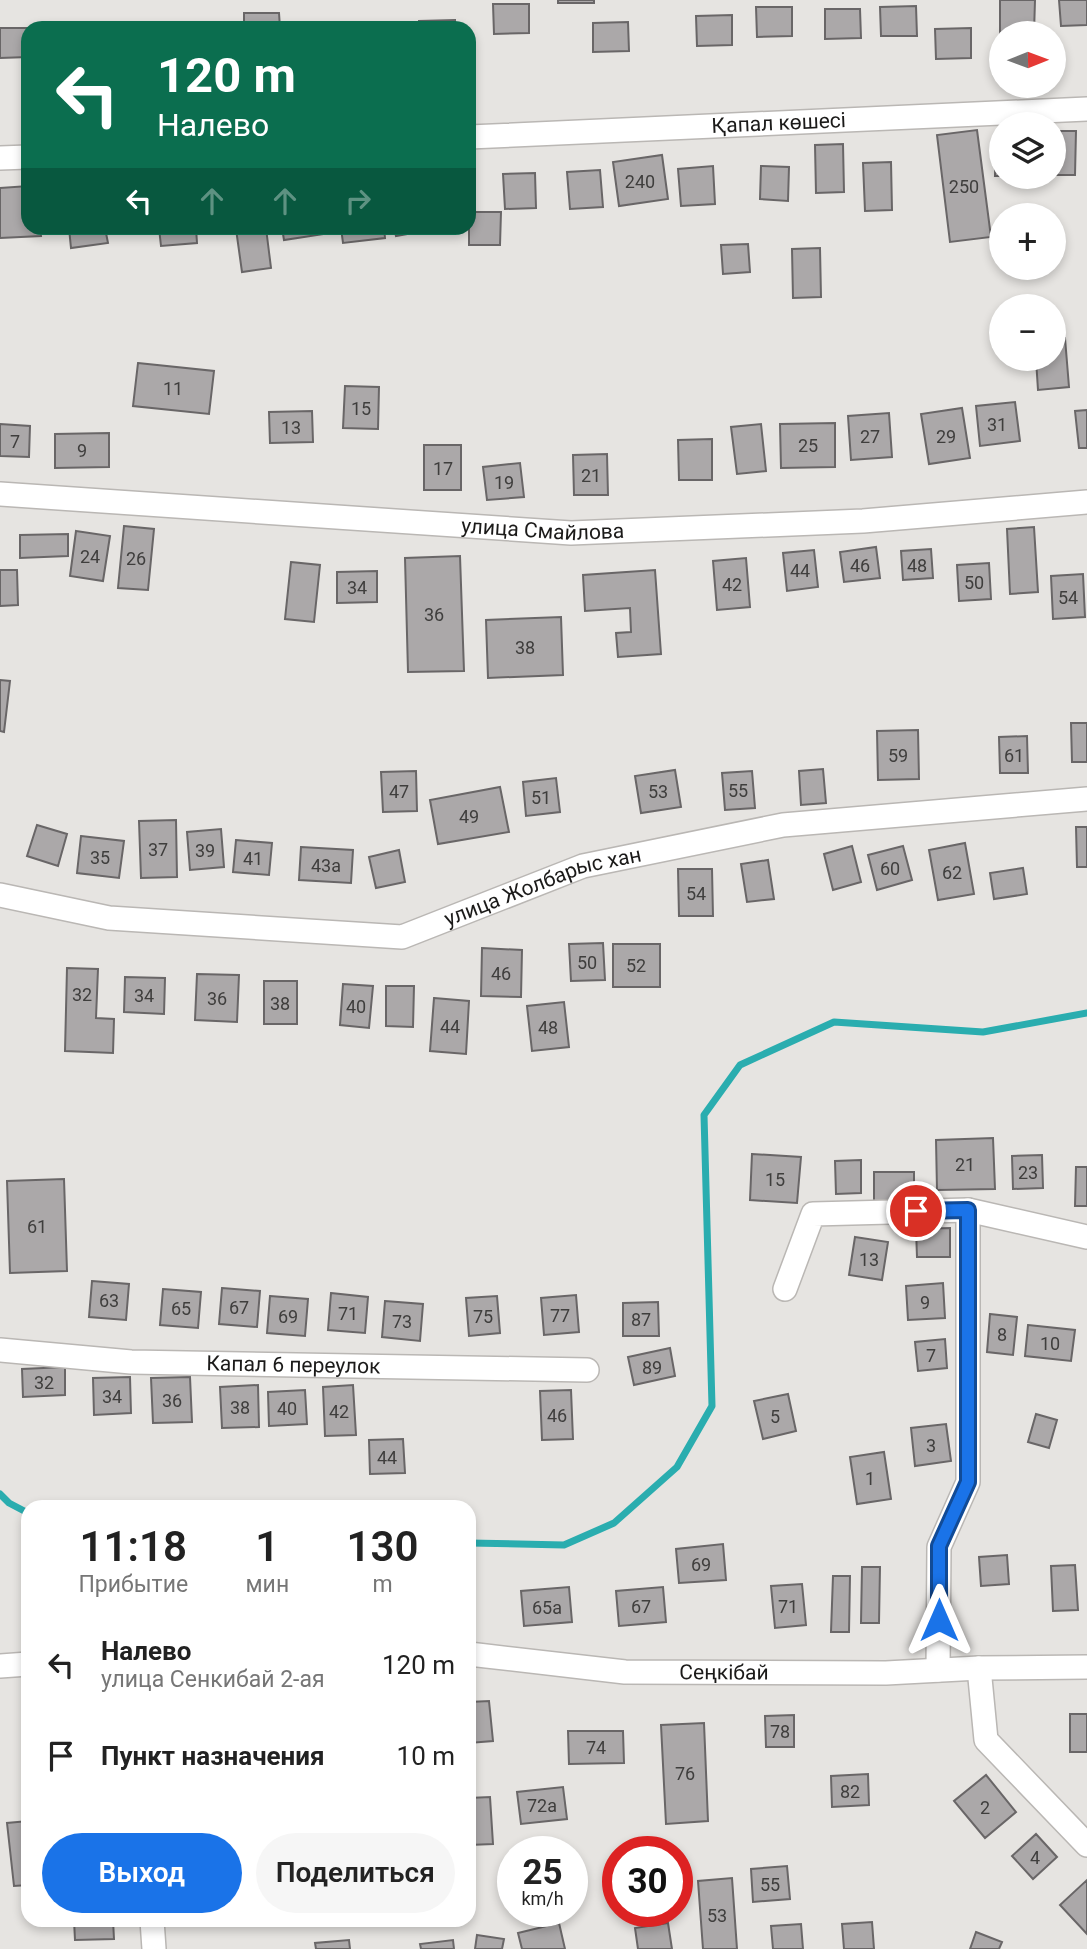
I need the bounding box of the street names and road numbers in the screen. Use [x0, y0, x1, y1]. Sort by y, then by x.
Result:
street label: Қапал көшесі [711, 108, 846, 138]
street label: улица Смайлова [460, 514, 625, 545]
street label: улица Жолбарыс хан [441, 842, 643, 931]
street label: Капал 6 переулок [206, 1351, 381, 1378]
street label: Сеңкібай [679, 1660, 769, 1685]

